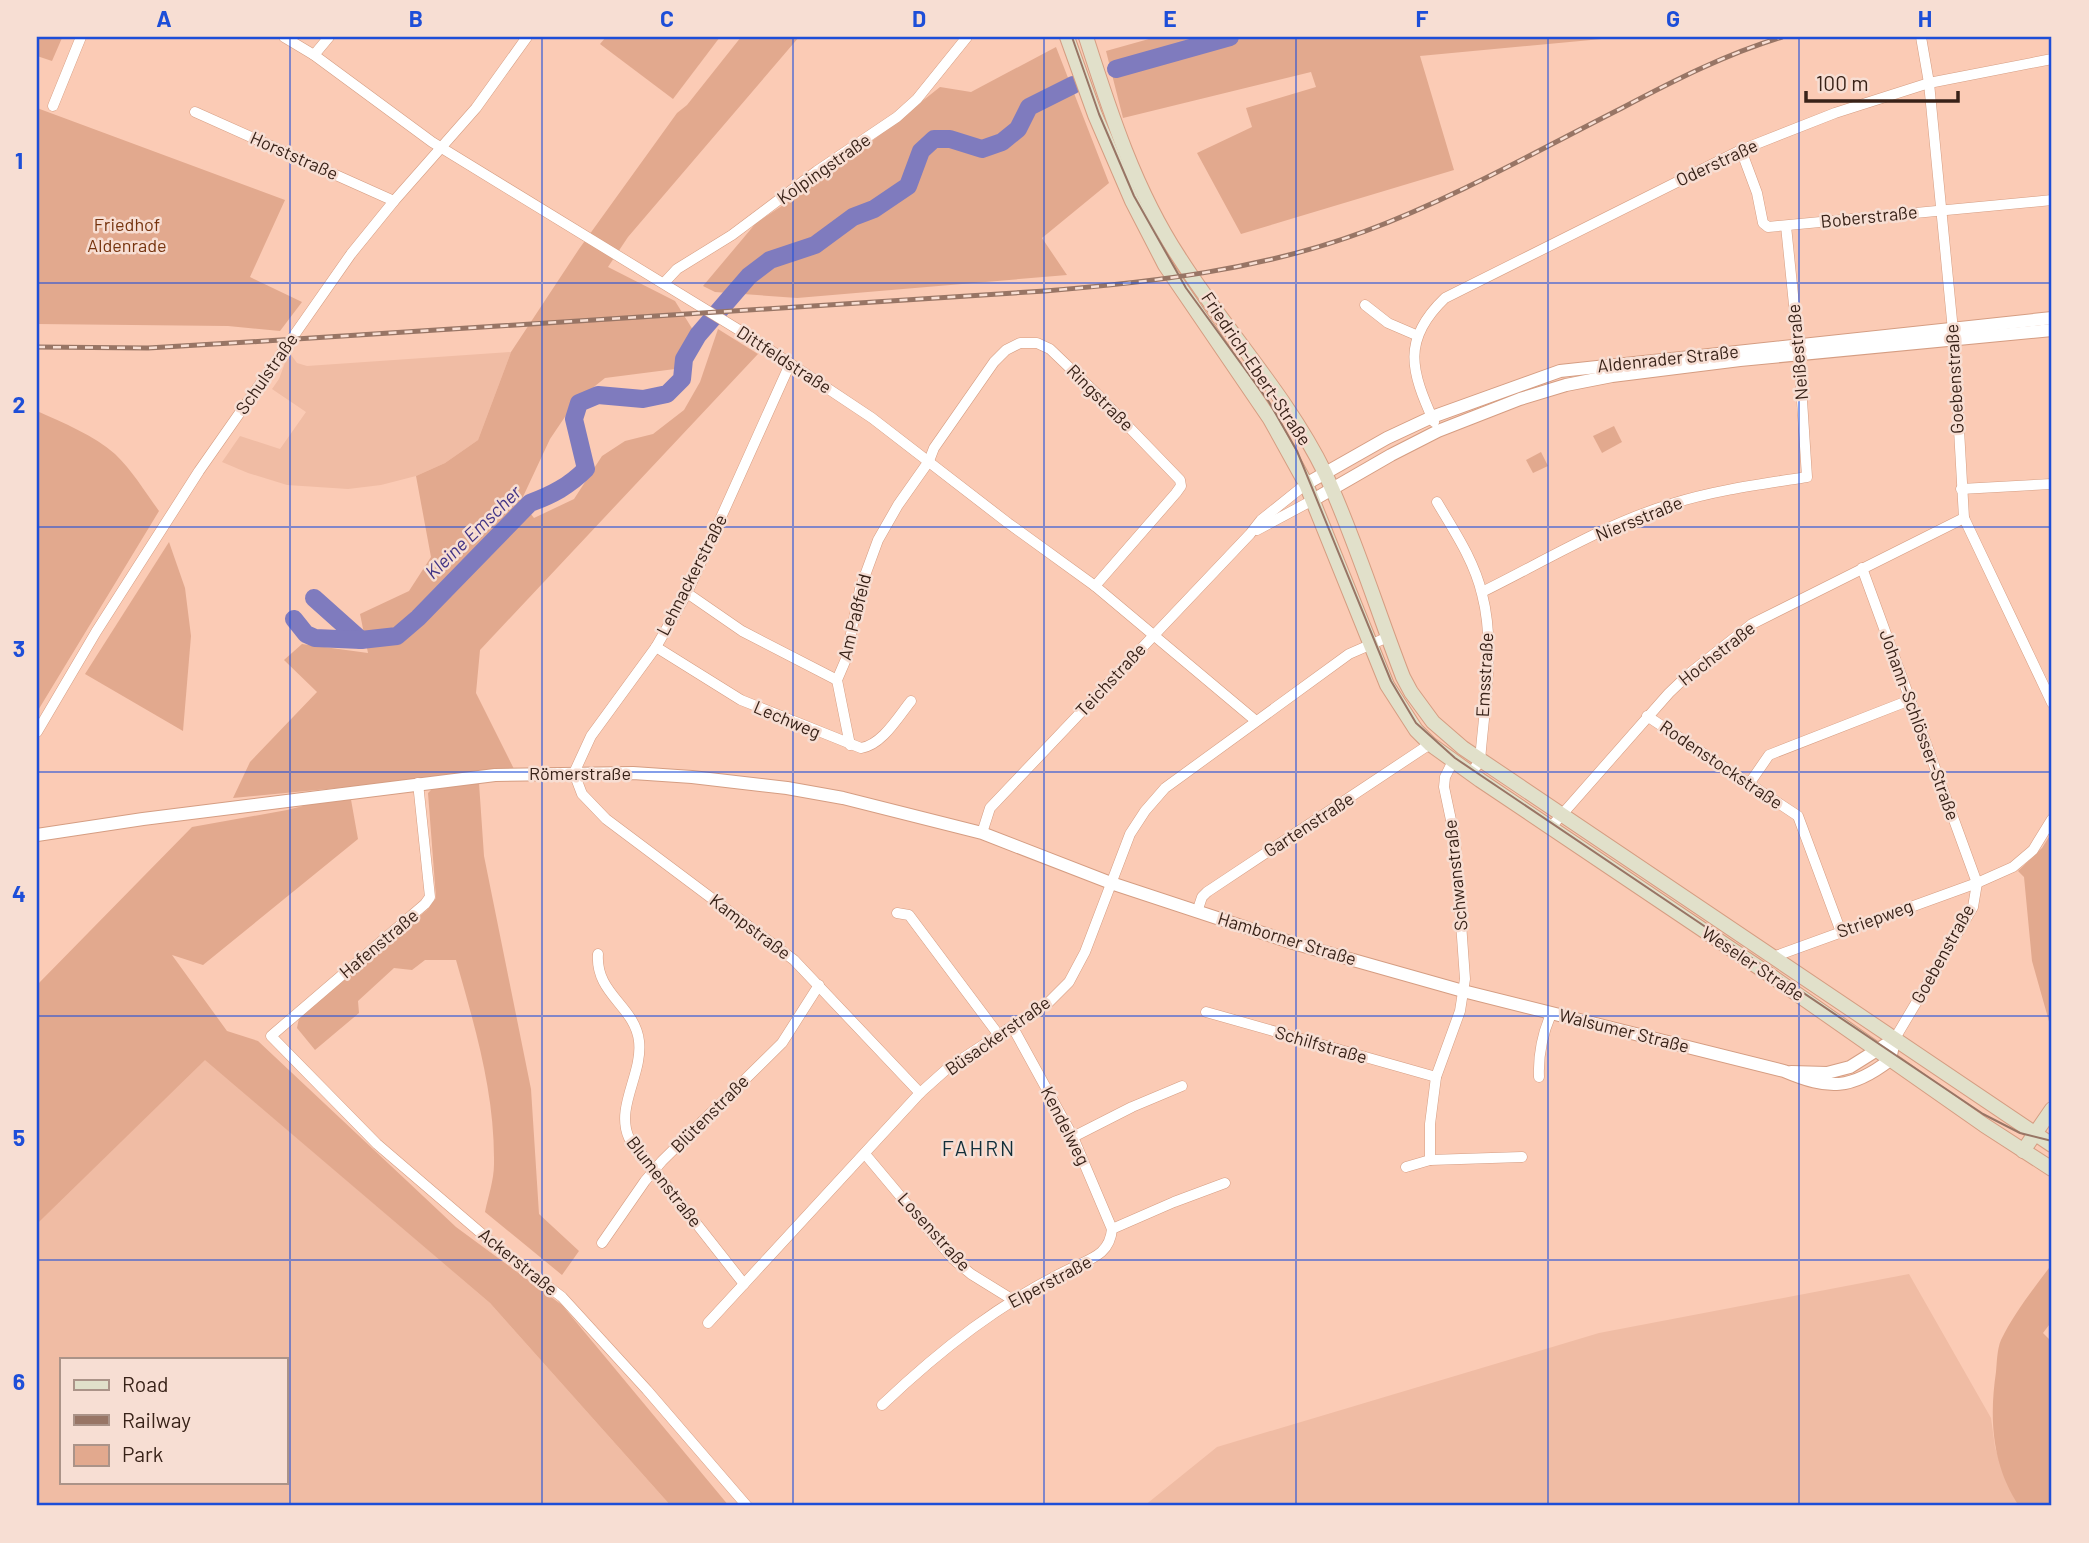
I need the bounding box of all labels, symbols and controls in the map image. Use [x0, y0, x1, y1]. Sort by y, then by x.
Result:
text: A [156, 4, 172, 32]
text: B [409, 4, 423, 32]
text: C [660, 4, 674, 32]
text: D [912, 4, 926, 32]
text: E [1163, 4, 1177, 32]
text: F [1416, 4, 1429, 32]
text: G [1666, 4, 1680, 32]
text: H [1918, 4, 1932, 32]
scale bar [1806, 60, 1958, 104]
text: 100 m [1816, 70, 1869, 95]
street label: Horststraße [247, 126, 342, 184]
street label: Kolpingstraße [772, 128, 874, 208]
street label: Oderstraße [1672, 134, 1761, 191]
text: 1 [15, 146, 23, 174]
street label: Boberstraße [1819, 200, 1918, 232]
park label: Friedhof Aldenrade [87, 213, 167, 256]
street label: Friedrich-Ebert-Straße [1197, 287, 1316, 449]
street label: Neißestraße [1782, 303, 1812, 401]
street label: Dittfeldstraße [733, 320, 836, 398]
street label: Goebenstraße [1940, 324, 1968, 435]
street label: Schulstraße [230, 329, 302, 418]
street label: Aldenrader Straße [1596, 340, 1740, 376]
street label: Ringstraße [1063, 359, 1139, 435]
text: 2 [13, 390, 25, 418]
water label: Kleine Emscher [420, 479, 526, 583]
street label: Niersstraße [1592, 491, 1685, 545]
street label: Lehnackerstraße [651, 510, 731, 639]
street label: Am Paßfeld [833, 571, 875, 662]
street label: Hochstraße [1674, 616, 1759, 690]
street label: Johann-Schlösser-Straße [1875, 626, 1965, 823]
street label: Emsstraße [1471, 632, 1497, 718]
text: 3 [13, 634, 25, 662]
street label: Teichstraße [1071, 638, 1150, 721]
street label: Lechweg [751, 695, 824, 743]
street label: Rodenstockstraße [1656, 715, 1787, 813]
street label: Römerstraße [529, 762, 631, 784]
street label: Gartenstraße [1259, 787, 1358, 861]
street label: Schwanstraße [1438, 818, 1472, 932]
text: 4 [12, 879, 26, 907]
street label: Kampstraße [706, 889, 795, 964]
street label: Striepweg [1834, 894, 1916, 942]
street label: Goebenstraße [1906, 900, 1978, 1007]
street label: Hafenstraße [334, 904, 422, 983]
street label: Hamborner Straße [1215, 907, 1359, 970]
street label: Weseler Straße [1698, 921, 1809, 1006]
street label: Büsackerstraße [941, 991, 1054, 1080]
street label: Walsumer Straße [1557, 1003, 1692, 1057]
street label: Schilfstraße [1273, 1020, 1370, 1068]
street label: Blütenstraße [666, 1070, 753, 1157]
street label: Kendelweg [1037, 1083, 1095, 1169]
text: 5 [13, 1123, 25, 1151]
street label: Blumenstraße [622, 1131, 707, 1231]
district label: FAHRN [942, 1135, 1016, 1160]
street label: Losenstraße [894, 1187, 976, 1275]
street label: Ackerstraße [475, 1223, 563, 1300]
street label: Elperstraße [1004, 1250, 1095, 1312]
legend [60, 1358, 287, 1484]
text: 6 [13, 1367, 25, 1395]
text: Road [122, 1371, 168, 1396]
text: Railway [122, 1407, 191, 1432]
text: Park [122, 1441, 163, 1466]

